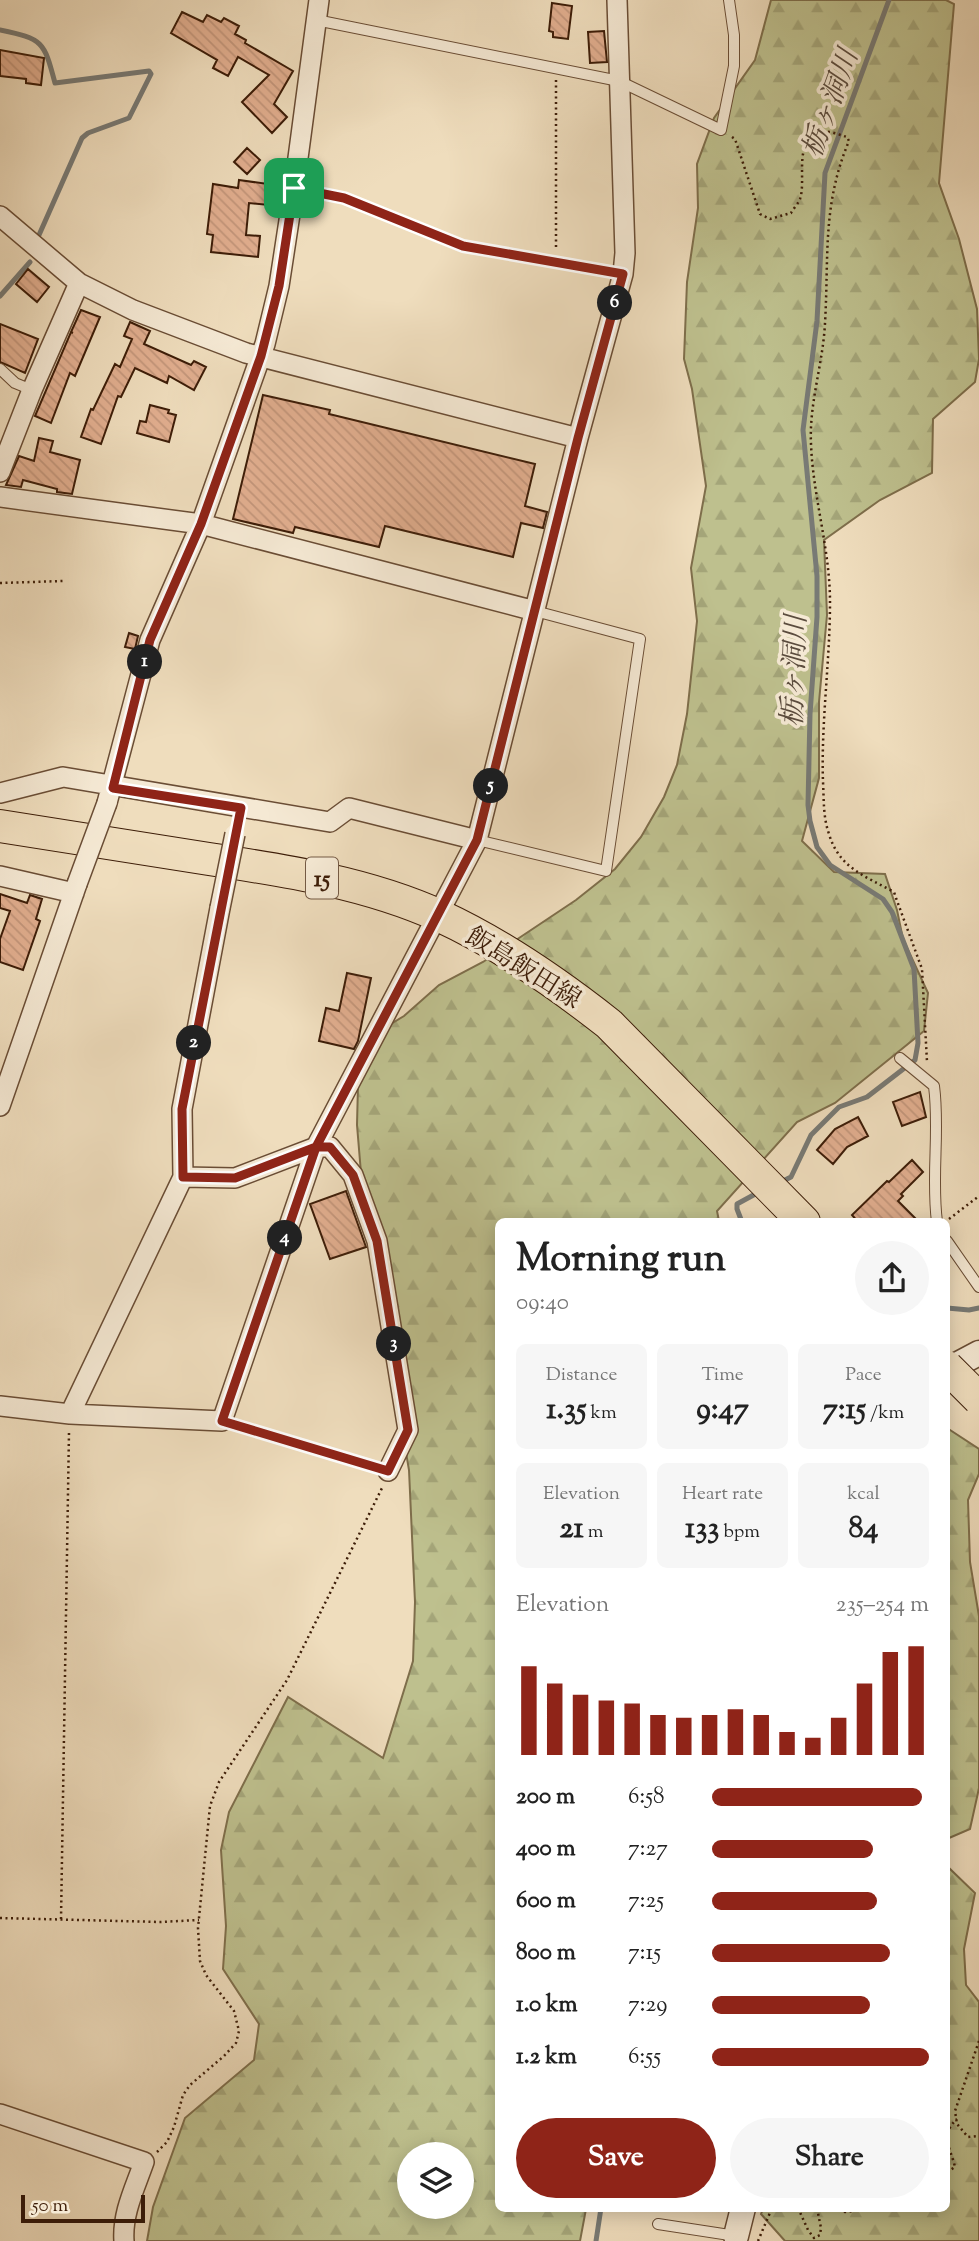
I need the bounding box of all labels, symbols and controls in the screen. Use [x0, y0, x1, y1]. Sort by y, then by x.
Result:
water label: 栃ヶ洞川 [794, 42, 871, 163]
pin [264, 158, 324, 218]
icon: arrive [275, 169, 313, 207]
pin: 6 [598, 286, 632, 320]
text: 6 [610, 289, 619, 316]
water label: 栃ヶ洞川 [774, 611, 818, 728]
pin: 1 [128, 644, 162, 680]
text: 1 [141, 648, 148, 675]
pin: 5 [474, 768, 508, 804]
text: 5 [487, 772, 494, 799]
road number: 15 [306, 858, 338, 898]
street label: 飯島飯田線 [458, 919, 588, 1019]
pin: 2 [176, 1026, 212, 1060]
text: 2 [189, 1029, 198, 1056]
pin: 4 [268, 1220, 302, 1256]
text: 4 [280, 1224, 289, 1251]
text: Morning run [516, 1234, 726, 1288]
button: share [855, 1241, 929, 1315]
text: 09:40 [516, 1287, 569, 1320]
pin: 3 [376, 1326, 412, 1362]
text: 3 [390, 1330, 397, 1357]
text: Distance [546, 1362, 617, 1389]
text: Time [701, 1362, 744, 1389]
text: Pace [845, 1362, 882, 1389]
text: 1.35 [546, 1389, 587, 1432]
text: 9:47 [696, 1389, 749, 1432]
text: 7:15 [823, 1389, 866, 1432]
text: km [587, 1400, 617, 1427]
text: /km [866, 1400, 904, 1427]
text: Elevation [543, 1481, 620, 1508]
text: Heart rate [682, 1481, 763, 1508]
text: kcal [847, 1481, 880, 1508]
text: 21 [559, 1508, 584, 1551]
text: 133 [685, 1508, 719, 1551]
text: 84 [849, 1508, 878, 1551]
text: m [584, 1519, 604, 1546]
text: bpm [719, 1519, 760, 1546]
text: Elevation [516, 1589, 609, 1622]
text: 235–254 m [836, 1589, 929, 1622]
text: 200 m [516, 1781, 575, 1814]
text: 6:58 [628, 1781, 665, 1814]
text: 400 m [516, 1833, 576, 1866]
text: 7:27 [628, 1833, 668, 1866]
text: 600 m [516, 1885, 576, 1918]
text: 7:25 [628, 1885, 664, 1918]
text: 800 m [516, 1937, 576, 1970]
text: 7:15 [628, 1937, 661, 1970]
text: 1.0 km [516, 1989, 578, 2022]
text: 7:29 [628, 1989, 667, 2022]
text: 1.2 km [516, 2041, 577, 2074]
text: 6:55 [628, 2041, 661, 2074]
button: Save [516, 2118, 716, 2198]
button: Share [730, 2118, 929, 2198]
map controls [397, 2142, 474, 2219]
button: layers [397, 2142, 474, 2219]
scale bar [21, 2192, 145, 2224]
text: 50 m [32, 2193, 68, 2220]

